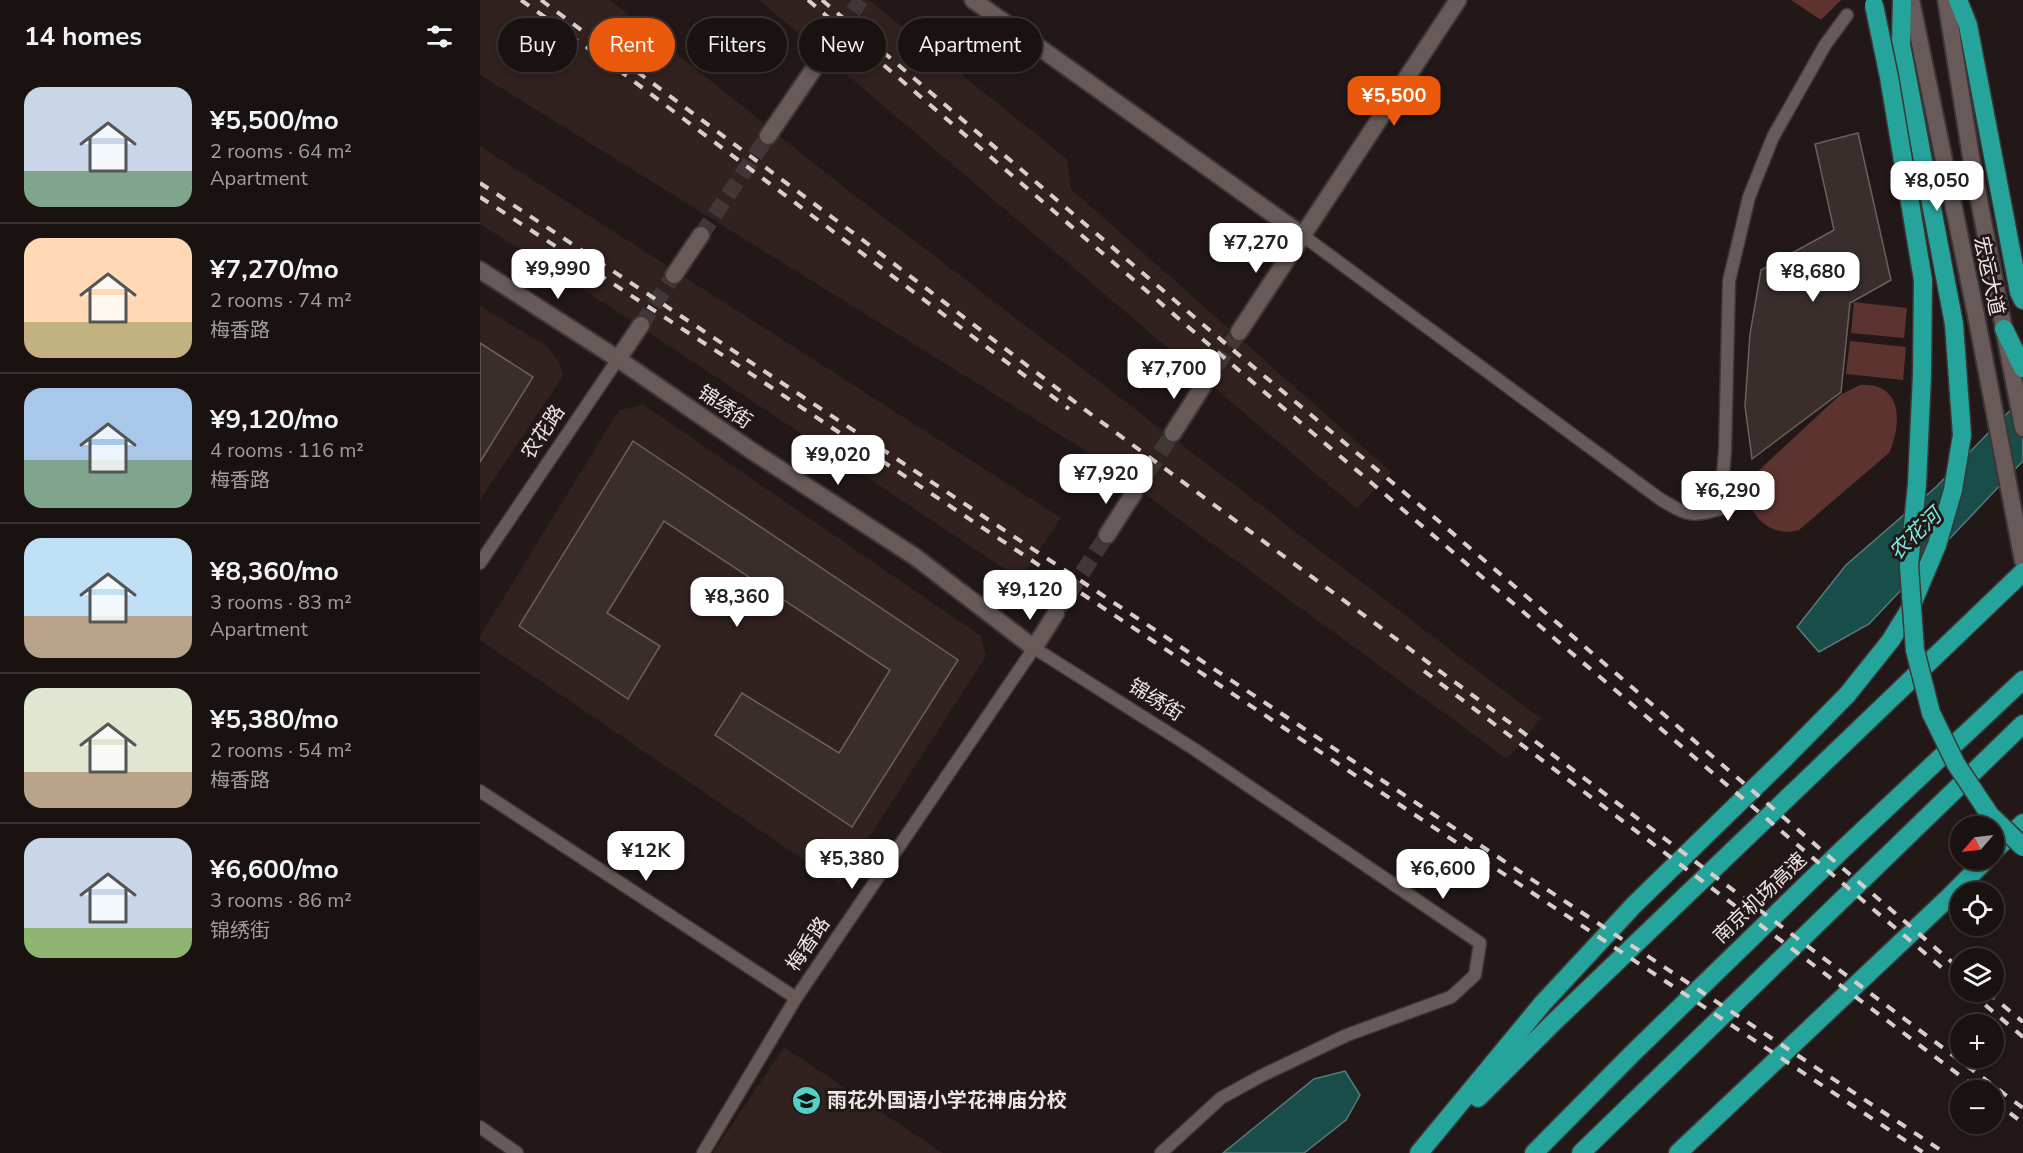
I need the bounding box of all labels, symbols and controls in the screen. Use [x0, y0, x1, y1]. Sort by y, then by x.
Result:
chip: Buy [498, 18, 577, 72]
chip: Rent [589, 18, 675, 72]
chip: Filters [687, 18, 787, 72]
chip: New [799, 18, 886, 72]
chip: Apartment [898, 18, 1042, 72]
text: 14 homes [24, 19, 142, 54]
icon: filters [423, 20, 456, 53]
pin: ¥5,500 [1345, 76, 1443, 127]
text: ¥5,500 [1362, 82, 1426, 109]
text: ¥5,500/mo [210, 103, 339, 138]
icon: home [72, 111, 144, 183]
text: 2 rooms · 64 m² [210, 138, 352, 165]
pin: ¥8,050 [1888, 161, 1986, 212]
text: Apartment [210, 165, 308, 192]
text: ¥8,050 [1905, 167, 1969, 194]
pin: ¥7,270 [1207, 223, 1305, 274]
text: ¥7,270 [1224, 229, 1288, 256]
street label: 宏运大道 [1967, 234, 2011, 318]
pin: ¥9,990 [509, 249, 607, 300]
text: ¥7,270/mo [210, 252, 339, 287]
pin: ¥8,680 [1764, 252, 1862, 303]
text: ¥9,990 [526, 255, 590, 282]
text: ¥8,680 [1781, 258, 1845, 285]
icon: home [72, 262, 144, 334]
text: 2 rooms · 74 m² [210, 287, 352, 314]
text: 梅香路 [210, 317, 270, 344]
pin: ¥7,700 [1125, 349, 1223, 400]
text: ¥7,700 [1142, 355, 1206, 382]
street label: 锦绣街 [693, 379, 757, 435]
street label: 农花路 [515, 400, 571, 464]
text: ¥9,120/mo [210, 402, 339, 437]
icon: home [72, 412, 144, 484]
pin: ¥9,020 [789, 435, 887, 486]
text: 4 rooms · 116 m² [210, 437, 364, 464]
text: ¥9,020 [806, 441, 870, 468]
pin: ¥7,920 [1057, 454, 1155, 505]
text: ¥7,920 [1074, 460, 1138, 487]
text: 梅香路 [210, 467, 270, 494]
pin: ¥6,290 [1679, 471, 1777, 522]
text: ¥6,290 [1696, 477, 1760, 504]
water label: 农花河 [1883, 499, 1950, 566]
text: ¥8,360/mo [210, 554, 339, 589]
icon: home [72, 562, 144, 634]
pin: ¥9,120 [981, 570, 1079, 621]
text: ¥9,120 [998, 576, 1062, 603]
pin: ¥8,360 [688, 577, 786, 628]
text: ¥8,360 [705, 583, 769, 610]
text: 3 rooms · 83 m² [210, 589, 352, 616]
text: Apartment [210, 616, 308, 643]
street label: 锦绣街 [1123, 673, 1189, 727]
text: ¥5,380/mo [210, 702, 339, 737]
icon: home [72, 712, 144, 784]
text: 2 rooms · 54 m² [210, 737, 352, 764]
text: 梅香路 [210, 767, 270, 794]
north arrow [1950, 816, 2004, 870]
map controls [1950, 816, 2004, 1134]
pin: ¥12K [610, 831, 682, 882]
text: ¥12K [621, 837, 671, 864]
pin: ¥5,380 [803, 839, 901, 890]
text: ¥5,380 [820, 845, 884, 872]
street label: 南京机场高速 [1707, 847, 1813, 949]
pin: ¥6,600 [1394, 849, 1492, 900]
text: ¥6,600/mo [210, 852, 339, 887]
text: ¥6,600 [1411, 855, 1475, 882]
icon: home [72, 862, 144, 934]
button: locate [1950, 882, 2004, 936]
text: 3 rooms · 86 m² [210, 887, 352, 914]
street label: 梅香路 [780, 912, 836, 976]
text: 锦绣街 [210, 917, 270, 944]
button: layers [1950, 948, 2004, 1002]
button: + [1950, 1014, 2004, 1068]
button: − [1950, 1080, 2004, 1134]
school or university icon: 雨花外国语小学花神庙分校 [790, 1084, 822, 1116]
place label: 雨花外国语小学花神庙分校 [827, 1087, 1067, 1114]

